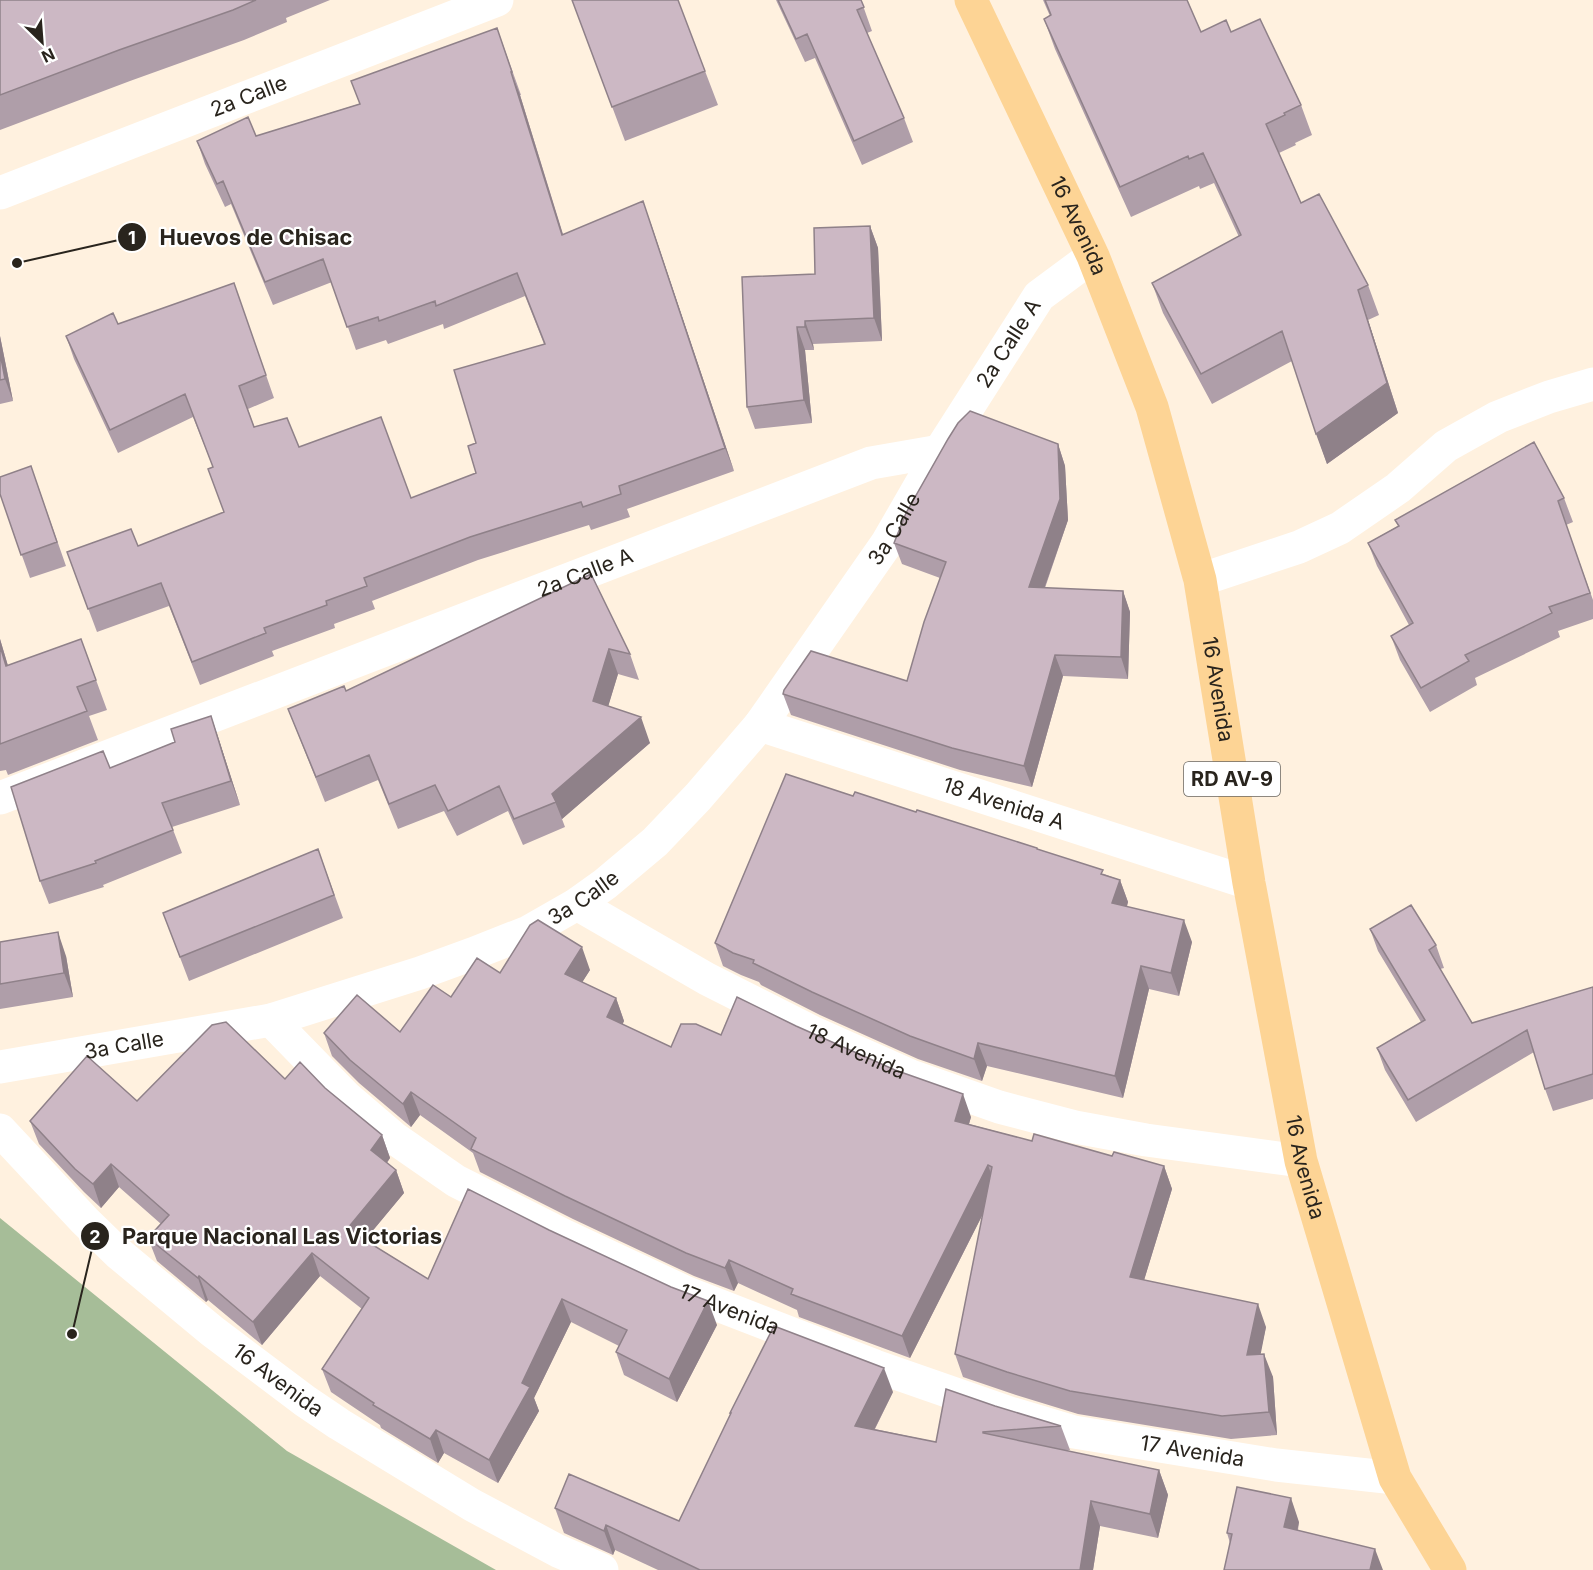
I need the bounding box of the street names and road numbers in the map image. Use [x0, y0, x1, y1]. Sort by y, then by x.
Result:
street label: 2a Calle [207, 70, 291, 122]
street label: 16 Avenida [1045, 172, 1112, 279]
street label: 2a Calle A [971, 294, 1046, 392]
street label: 3a Calle [862, 488, 925, 570]
street label: 2a Calle A [534, 543, 636, 602]
street label: 16 Avenida [1197, 635, 1239, 744]
road number: RD AV-9 [1184, 762, 1280, 796]
street label: 18 Avenida A [940, 772, 1068, 835]
street label: 3a Calle [543, 865, 624, 930]
street label: 18 Avenida [802, 1018, 910, 1084]
street label: 3a Calle [82, 1026, 166, 1064]
street label: 16 Avenida [1281, 1113, 1331, 1222]
street label: 17 Avenida [675, 1278, 783, 1340]
street label: 16 Avenida [228, 1338, 328, 1422]
street label: 17 Avenida [1138, 1430, 1246, 1472]

